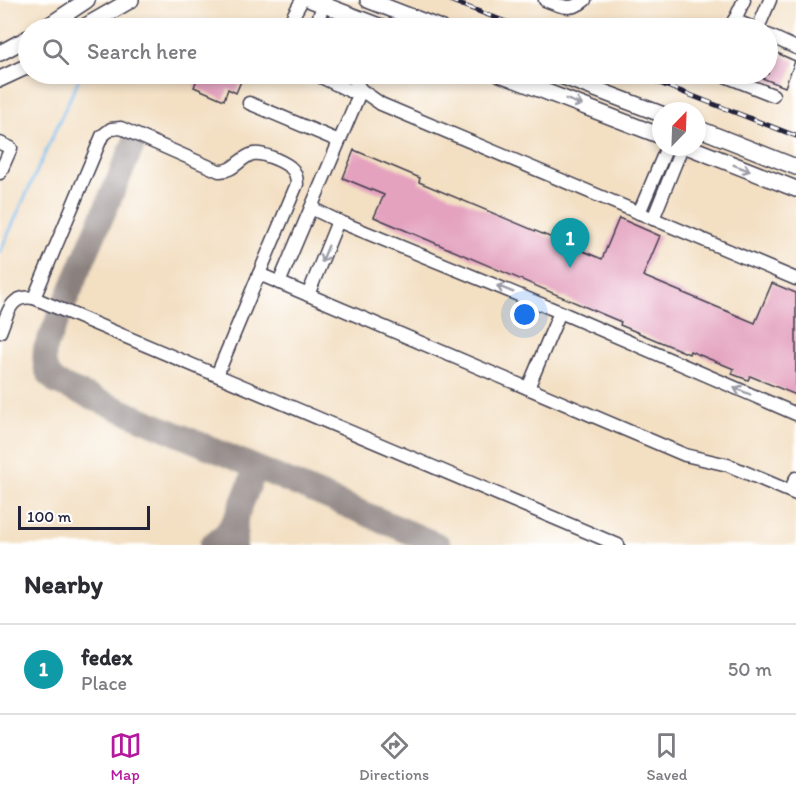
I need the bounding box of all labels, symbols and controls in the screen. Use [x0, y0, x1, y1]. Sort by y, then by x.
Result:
search box [18, 18, 778, 84]
icon: search [39, 35, 72, 68]
text: Search here [87, 38, 197, 65]
one-way arrow [565, 97, 583, 108]
north arrow [652, 102, 706, 156]
one-way arrow [733, 163, 751, 174]
pin: 1 [550, 218, 590, 268]
one-way arrow [319, 244, 330, 262]
one-way arrow [497, 283, 515, 294]
your location [510, 300, 539, 329]
one-way arrow [734, 385, 752, 396]
scale bar [18, 503, 150, 530]
text: 100 m [27, 507, 71, 526]
text: Nearby [24, 568, 103, 600]
text: fedex [81, 644, 132, 671]
text: 1 [39, 657, 48, 681]
text: 50 m [728, 657, 772, 681]
text: Place [81, 671, 127, 695]
tab: Map [109, 729, 142, 784]
tab: Directions [359, 729, 429, 784]
tab: Saved [647, 729, 687, 784]

